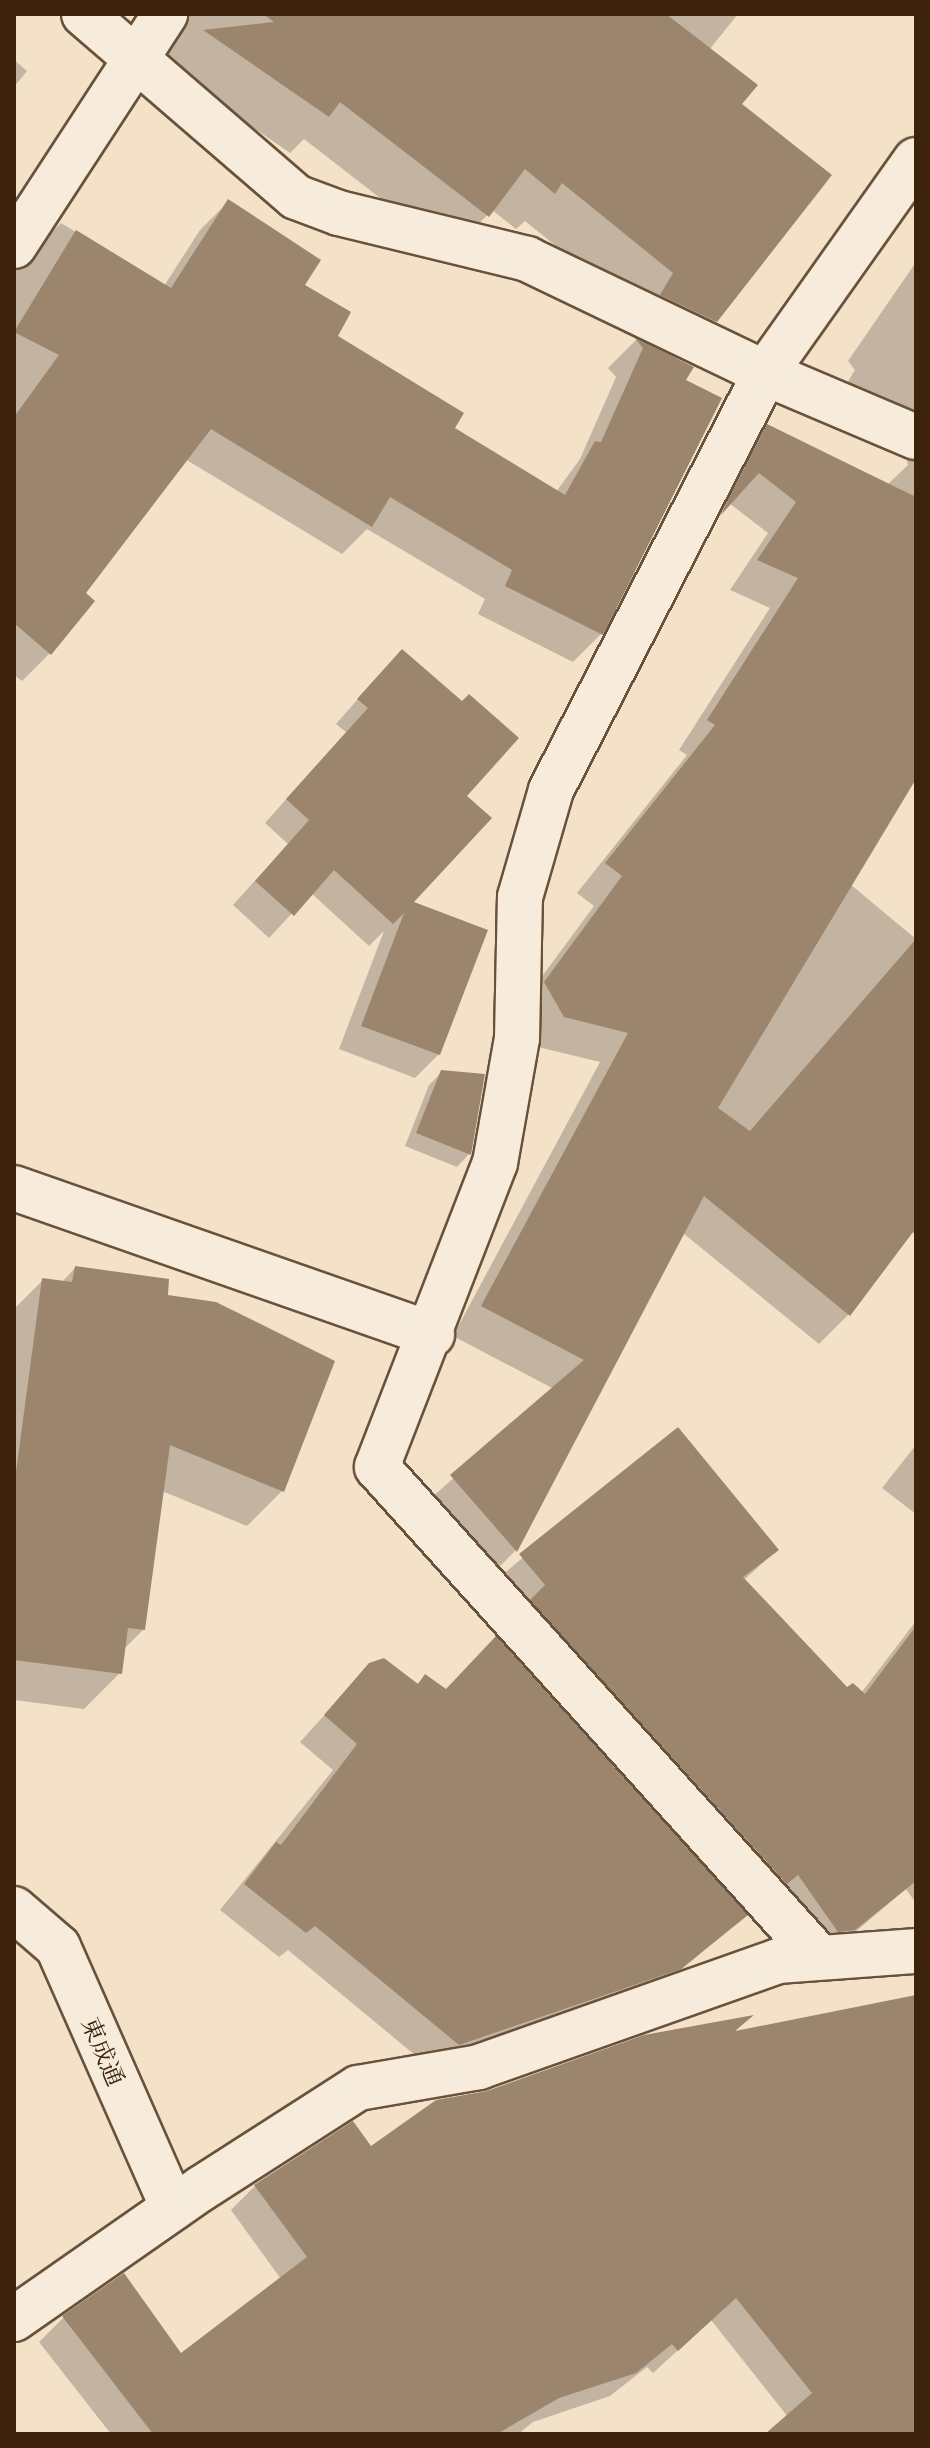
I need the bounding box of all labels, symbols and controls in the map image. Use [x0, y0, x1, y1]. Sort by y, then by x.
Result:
street label: 東成通 [75, 2013, 129, 2091]

